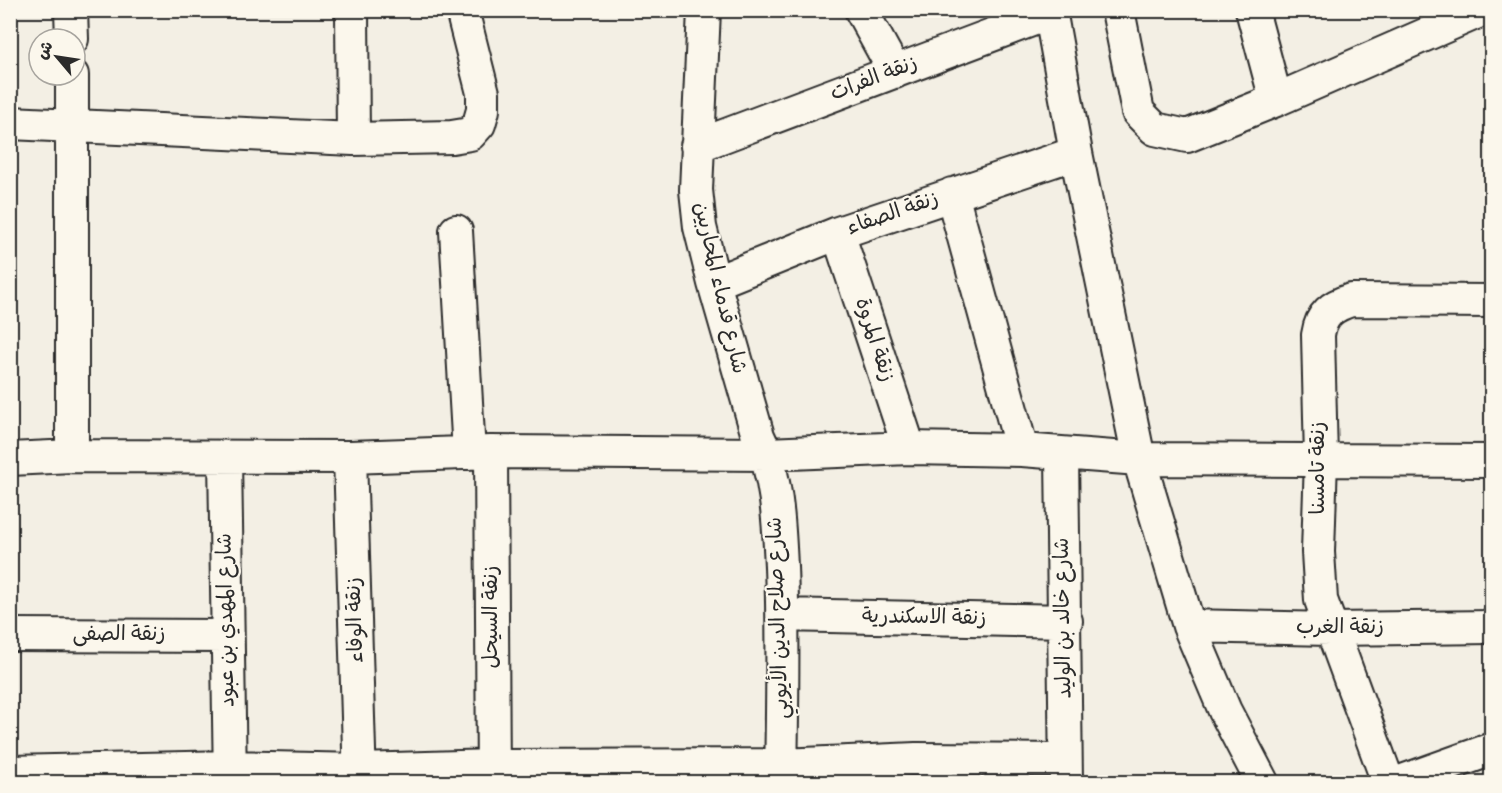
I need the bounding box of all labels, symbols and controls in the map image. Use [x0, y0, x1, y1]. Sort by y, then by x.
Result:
north arrow [27, 27, 87, 87]
text: ش [31, 37, 60, 64]
street label: زنقة الفرات [826, 49, 922, 109]
street label: زنقة الصفاء [843, 184, 943, 244]
street label: شارع قدماء المحاربين [685, 199, 753, 377]
street label: زنقة المروة [846, 294, 902, 386]
street label: زنقة تامسنا [1304, 421, 1334, 515]
street label: شارع صلاح الدين الأيوبي [759, 516, 800, 720]
street label: شارع المهدي بن عبود [210, 533, 244, 707]
street label: شارع خالد بن الوليد [1048, 537, 1080, 699]
street label: زنقة السيحل [477, 566, 507, 668]
street label: زنقة الوفاء [340, 577, 372, 663]
street label: زنقة الاسكندرية [861, 602, 987, 634]
street label: زنقة الغرب [1296, 613, 1384, 643]
street label: زنقة الصفى [73, 620, 165, 650]

